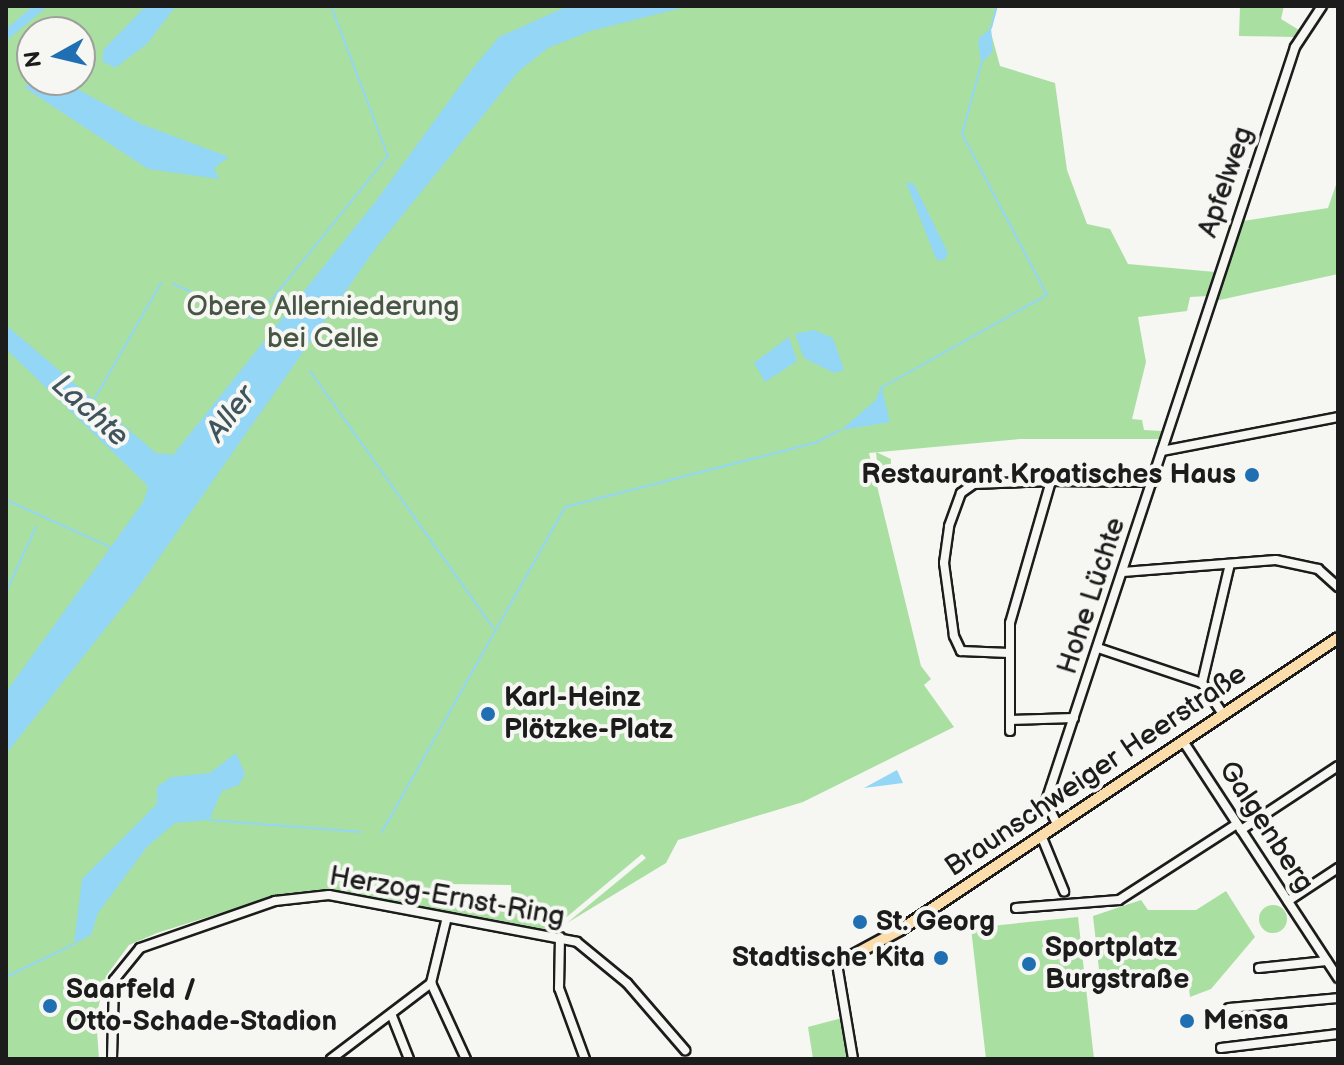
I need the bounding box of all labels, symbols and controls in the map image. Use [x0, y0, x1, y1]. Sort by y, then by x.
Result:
north arrow [16, 16, 96, 96]
text: N [19, 49, 48, 69]
street label: Apfelweg [1191, 122, 1261, 242]
park label: Obere Allerniederung bei Celle [187, 290, 459, 356]
water label: Lachte [44, 367, 136, 455]
water label: Aller [198, 379, 264, 449]
place label: Restaurant Kroatisches Haus [861, 458, 1236, 492]
marker: Restaurant Kroatisches Haus [1243, 466, 1261, 484]
street label: Hohe Lüchte [1051, 513, 1133, 679]
street label: Braunschweiger Heerstraße [939, 658, 1253, 884]
place label: Karl-Heinz Plötzke-Platz [504, 681, 673, 747]
marker: Karl-Heinz Plötzke-Platz [479, 705, 497, 723]
street label: Galgenberg [1211, 755, 1321, 899]
street label: Herzog-Ernst-Ring [327, 860, 567, 934]
place label: St. Georg [876, 905, 995, 939]
marker: St. Georg [851, 913, 869, 931]
place label: Sportplatz Burgstraße [1045, 931, 1189, 997]
place label: Stadtische Kita [732, 941, 925, 975]
marker: Stadtische Kita [932, 949, 950, 967]
marker: Sportplatz Burgstraße [1020, 955, 1038, 973]
place label: Saarfeld / Otto-Schade-Stadion [66, 973, 337, 1039]
marker: Saarfeld / Otto-Schade-Stadion [41, 997, 59, 1015]
place label: Mensa [1203, 1004, 1289, 1038]
marker: Mensa [1178, 1012, 1196, 1030]

